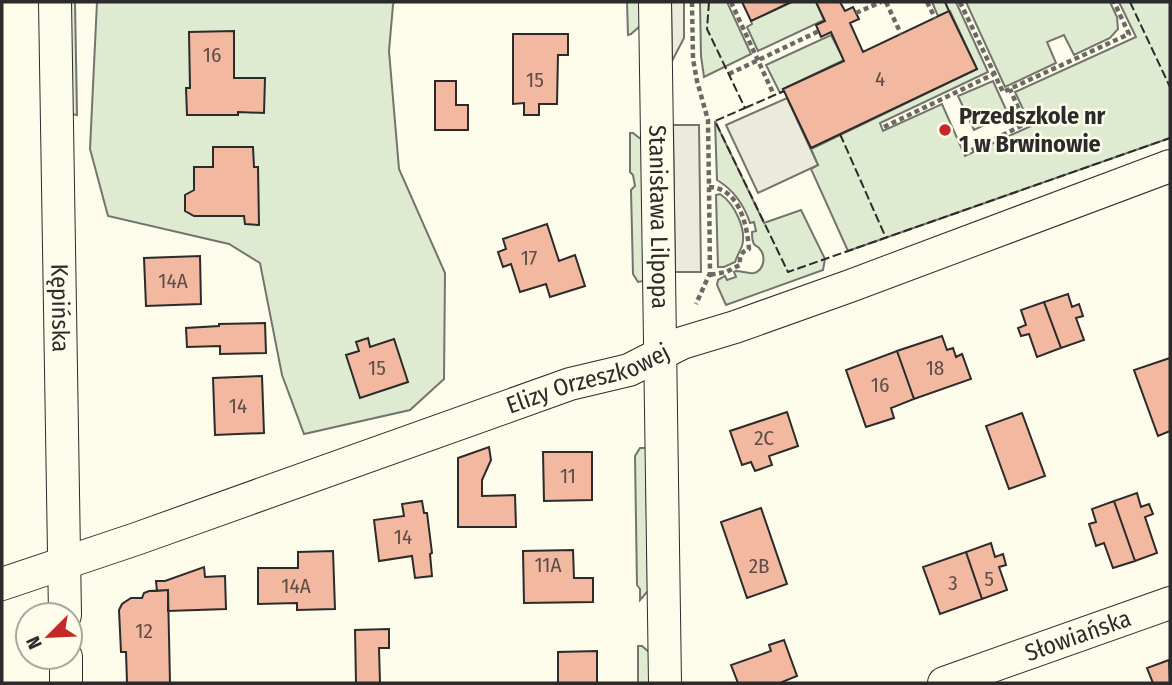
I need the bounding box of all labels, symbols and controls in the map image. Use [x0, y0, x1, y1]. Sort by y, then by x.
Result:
house number: 16 [203, 42, 221, 68]
house number: 4 [875, 66, 885, 92]
house number: 15 [526, 67, 544, 93]
place label: Przedszkole nr 1 w Brwinowie [959, 102, 1106, 158]
marker: Przedszkole nr 1 w Brwinowie [937, 122, 953, 138]
street label: Stanisława Lilpopa [643, 125, 674, 309]
house number: 17 [521, 245, 537, 271]
street label: Kępińska [45, 263, 75, 352]
house number: 14A [158, 268, 188, 294]
street label: Elizy Orzeszkowej [503, 338, 674, 420]
house number: 15 [368, 355, 386, 381]
house number: 18 [926, 355, 944, 381]
house number: 16 [871, 372, 889, 398]
house number: 14 [229, 393, 247, 419]
house number: 2C [754, 425, 774, 451]
house number: 11 [560, 463, 576, 489]
house number: 14 [394, 524, 412, 550]
house number: 11A [534, 552, 562, 578]
house number: 2B [749, 553, 769, 579]
house number: 5 [984, 566, 994, 592]
house number: 3 [948, 570, 958, 596]
house number: 14A [281, 573, 311, 599]
north arrow [14, 601, 84, 671]
street label: Słowiańska [1021, 604, 1135, 667]
house number: 12 [135, 618, 153, 644]
text: N [21, 633, 47, 653]

